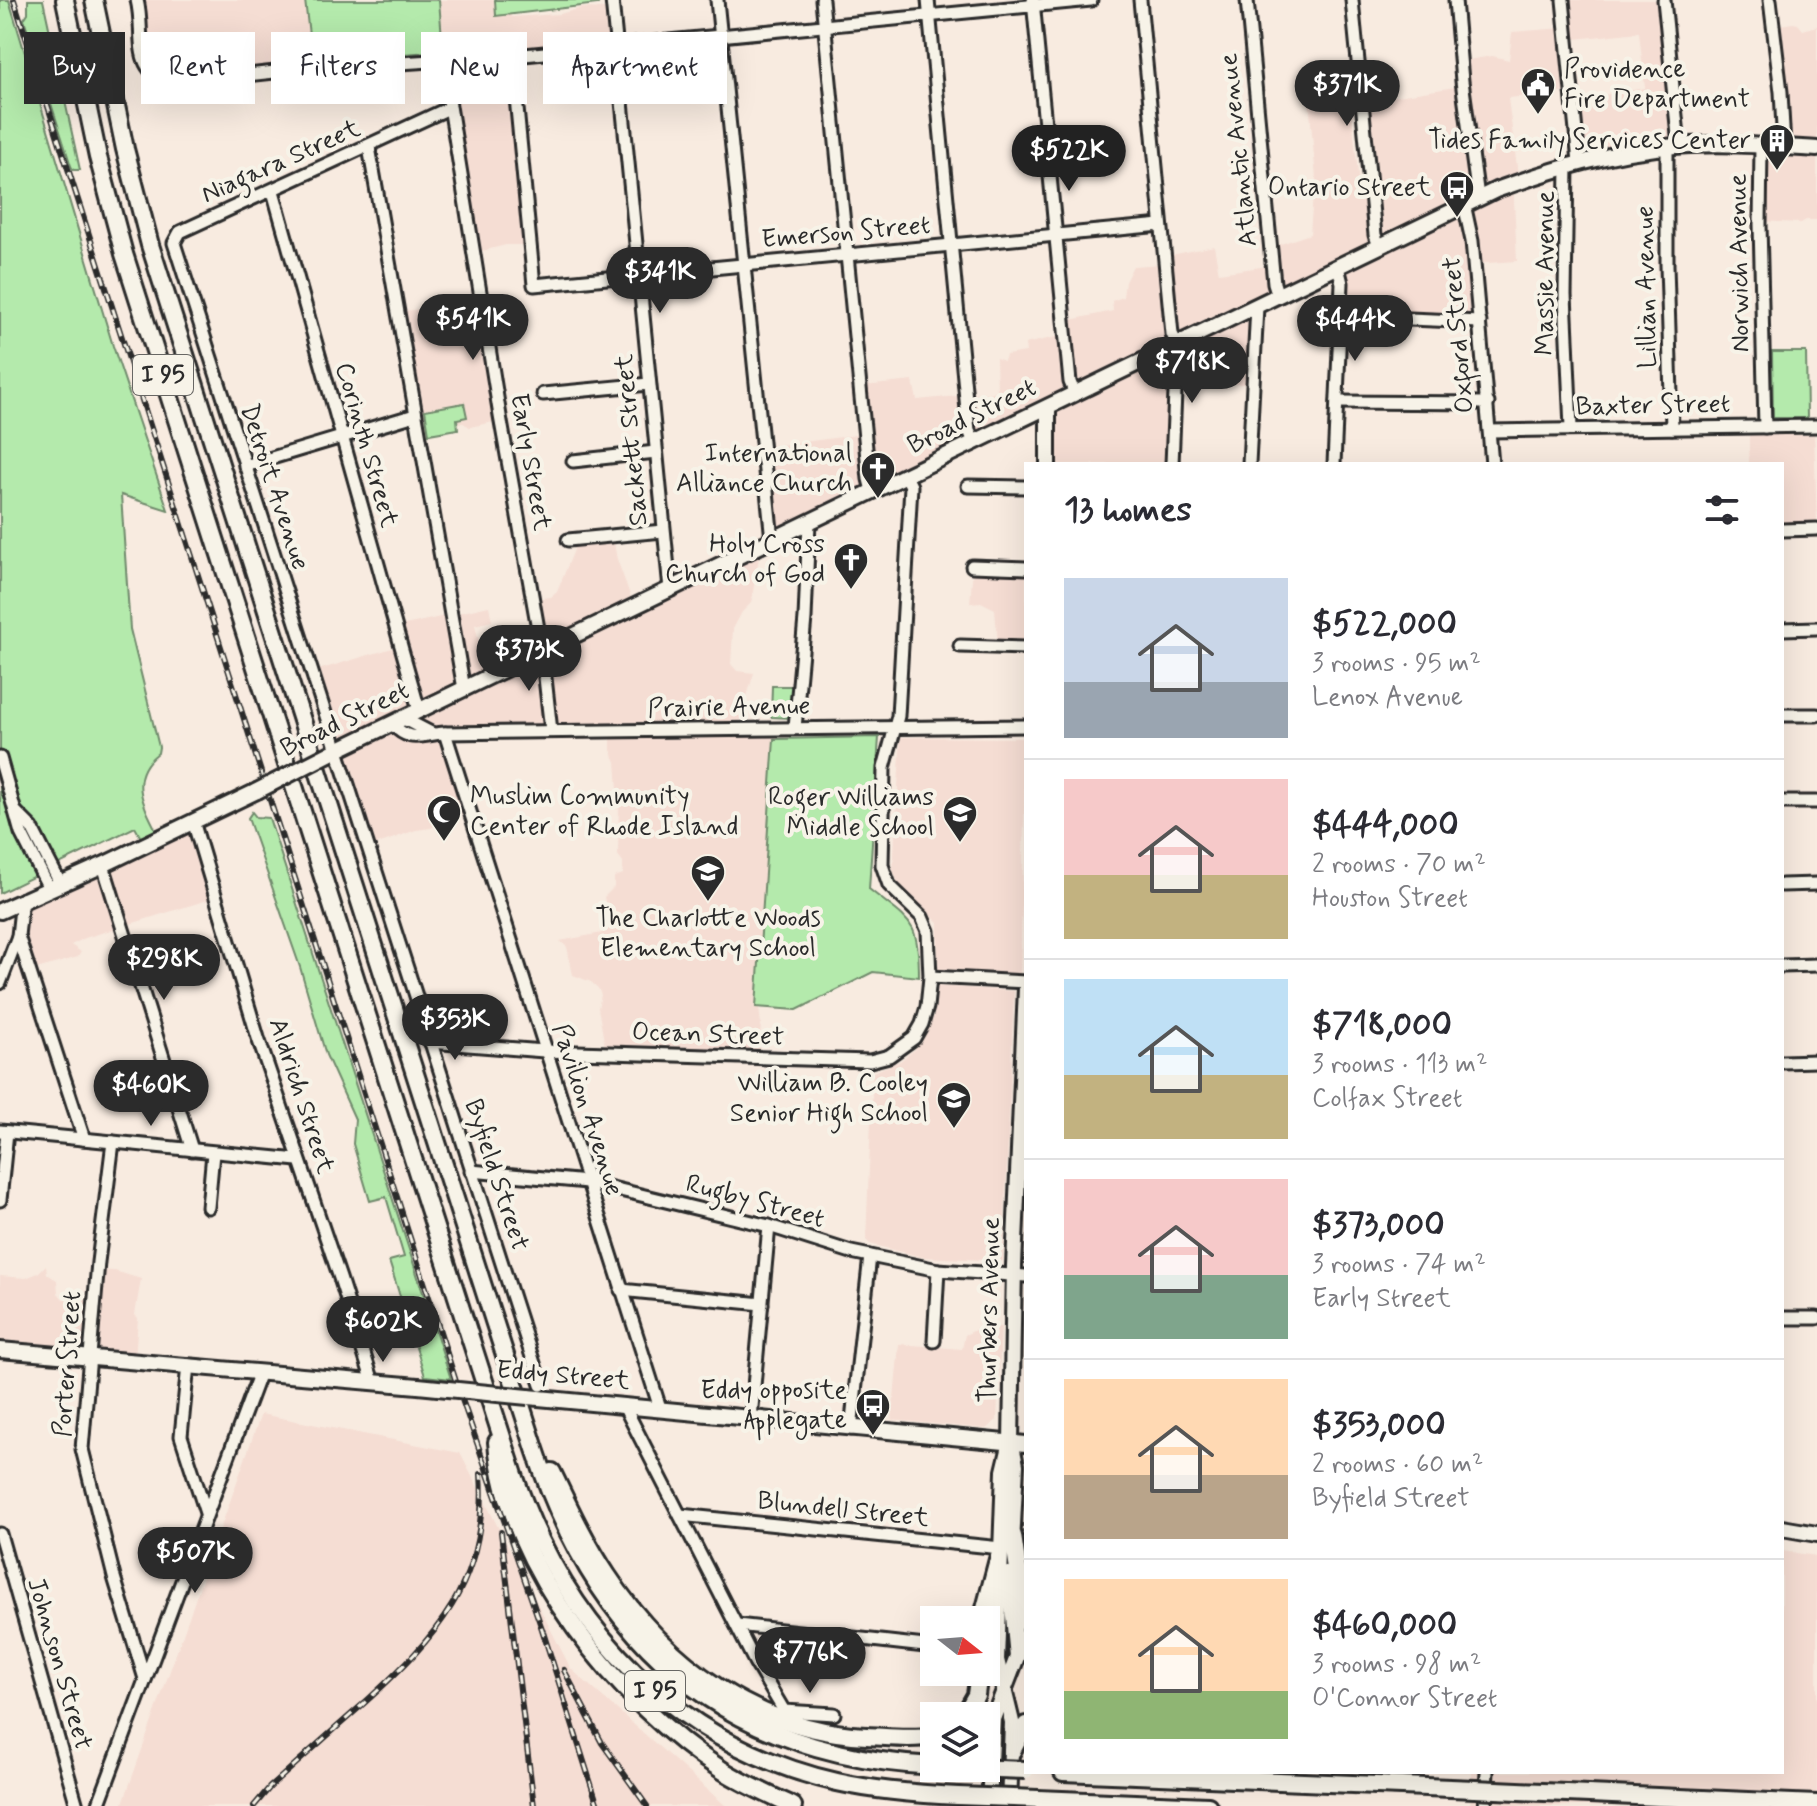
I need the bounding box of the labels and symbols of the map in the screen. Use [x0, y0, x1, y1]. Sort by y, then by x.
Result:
street label: Atlantic Avenue [1212, 51, 1266, 249]
place label: Providence Fire Department [1564, 53, 1750, 117]
pin: $371K [1291, 60, 1403, 128]
public building icon: Providence Fire Department [1519, 66, 1557, 116]
street label: Niagara Street [196, 112, 367, 215]
building icon: Tides Family Services Center [1758, 122, 1796, 172]
place label: Tides Family Services Center [1428, 124, 1751, 158]
pin: $522K [1013, 125, 1125, 193]
bus stop icon: Ontario Street [1438, 169, 1476, 219]
place label: Ontario Street [1268, 171, 1431, 205]
street label: Norwich Avenue [1721, 173, 1759, 353]
street label: Massie Avenue [1529, 190, 1563, 355]
street label: Lillian Avenue [1629, 205, 1665, 369]
street label: Emerson Street [760, 209, 932, 257]
pin: $341K [604, 247, 716, 315]
street label: Oxford Street [1435, 255, 1485, 415]
pin: $541K [417, 294, 529, 362]
pin: $444K [1299, 295, 1411, 363]
pin: $718K [1136, 337, 1248, 405]
street label: Sackett Street [608, 353, 656, 527]
road number: I 95 [133, 355, 193, 395]
street label: Corinth Street [326, 359, 406, 531]
street label: Broad Street [902, 371, 1042, 463]
street label: Baxter Street [1575, 388, 1731, 424]
street label: Early Street [501, 391, 559, 533]
street label: Detroit Avenue [231, 400, 317, 574]
place label: International Alliance Church [676, 437, 852, 501]
church icon: International Alliance Church [859, 450, 897, 500]
place label: Holy Cross Church of God [665, 528, 825, 592]
church icon: Holy Cross Church of God [832, 541, 870, 591]
pin: $373K [473, 625, 585, 693]
street label: Broad Street [275, 674, 415, 766]
street label: Prairie Avenue [647, 690, 811, 726]
place label: Muslim Community Center of Rhode Island [470, 780, 739, 844]
place label: Roger Williams Middle School [768, 781, 934, 845]
mosque icon: Muslim Community Center of Rhode Island [425, 793, 463, 843]
school or university icon: Roger Williams Middle School [941, 794, 979, 844]
school or university icon: The Charlotte Woods Elementary School [689, 853, 727, 903]
place label: The Charlotte Woods Elementary School [595, 902, 821, 966]
pin: $298K [108, 934, 220, 1002]
pin: $353K [399, 994, 511, 1062]
street label: Aldrich Street [260, 1014, 342, 1178]
street label: Ocean Street [631, 1015, 785, 1055]
street label: Pavilion Avenue [543, 1020, 631, 1200]
pin: $460K [95, 1060, 207, 1128]
place label: William B. Cooley Senior High School [730, 1067, 928, 1134]
school or university icon: William B. Cooley Senior High School [935, 1080, 973, 1130]
street label: Byfield Street [455, 1095, 537, 1255]
street label: Rugby Street [681, 1167, 828, 1240]
street label: Thurbers Avenue [971, 1217, 1009, 1403]
street label: Porter Street [46, 1290, 90, 1438]
pin: $602K [327, 1296, 439, 1364]
street label: Eddy Street [495, 1353, 631, 1399]
place label: Eddy opposite Applegate [700, 1374, 847, 1441]
bus stop icon: Eddy opposite Applegate [854, 1387, 892, 1437]
street label: Blundell Street [756, 1484, 930, 1536]
pin: $507K [139, 1527, 251, 1595]
street label: Johnson Street [18, 1574, 100, 1754]
north arrow [920, 1606, 1000, 1686]
pin: $776K [754, 1627, 866, 1695]
road number: I 95 [625, 1671, 685, 1711]

